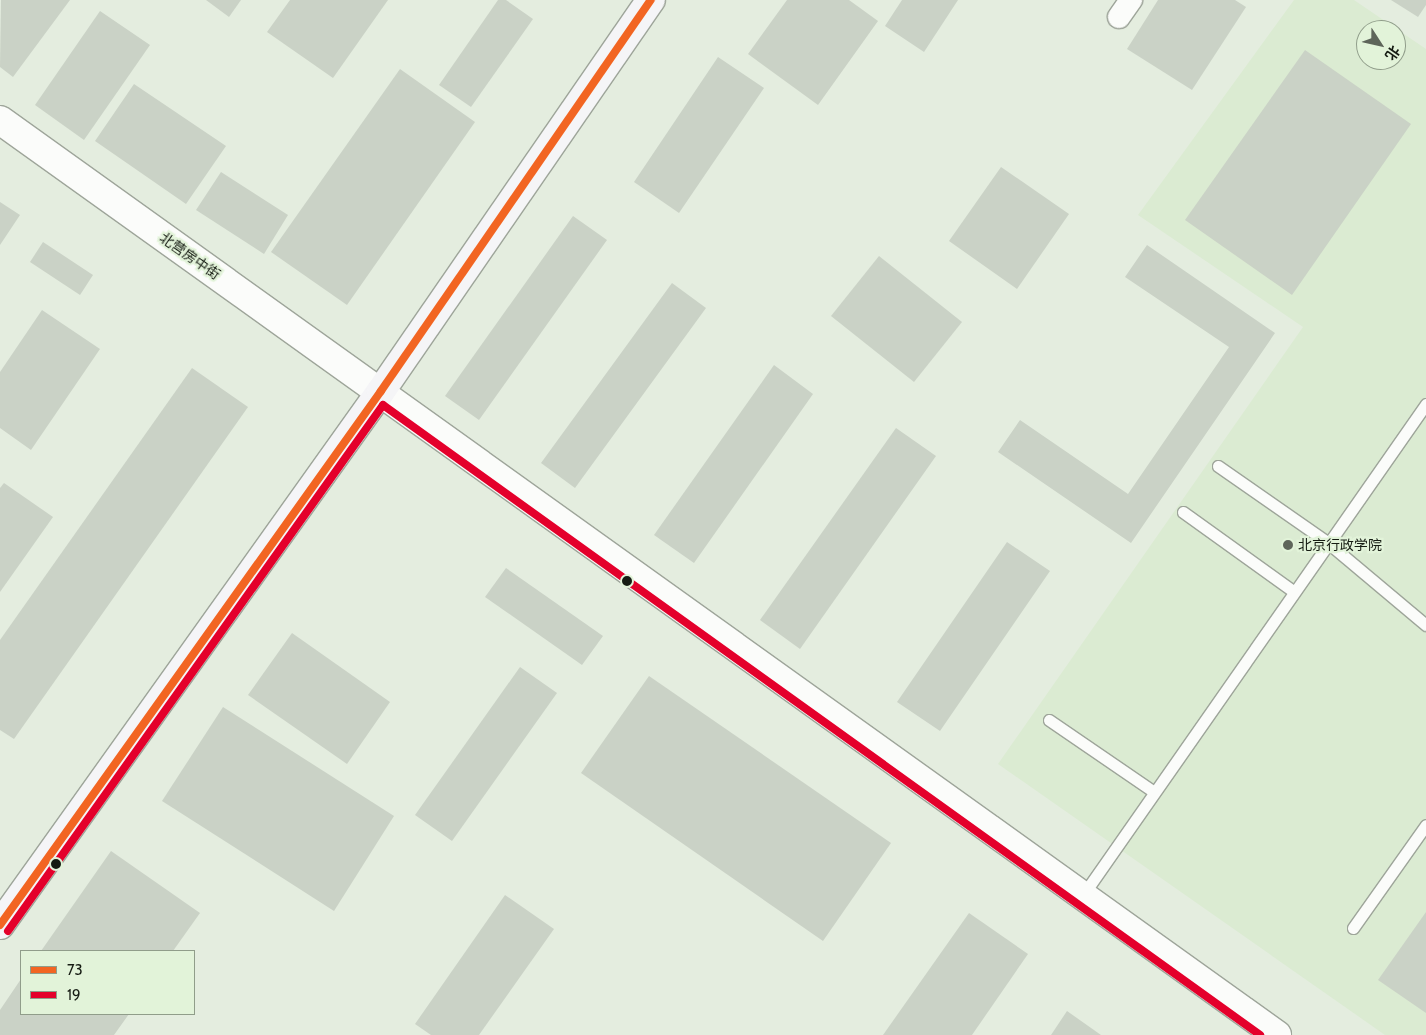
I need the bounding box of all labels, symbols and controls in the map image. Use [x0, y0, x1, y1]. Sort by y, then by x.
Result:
north arrow [1356, 20, 1406, 70]
text: 北 [1381, 42, 1404, 64]
street label: 北营房中街 [157, 229, 223, 283]
place label: 北京行政学院 [1298, 537, 1382, 553]
marker: 北京行政学院 [1282, 539, 1294, 551]
unlabelled marker [622, 576, 632, 586]
unlabelled marker [51, 859, 61, 869]
legend [20, 950, 195, 1015]
text: 73 [67, 961, 83, 979]
text: 19 [67, 986, 80, 1004]

